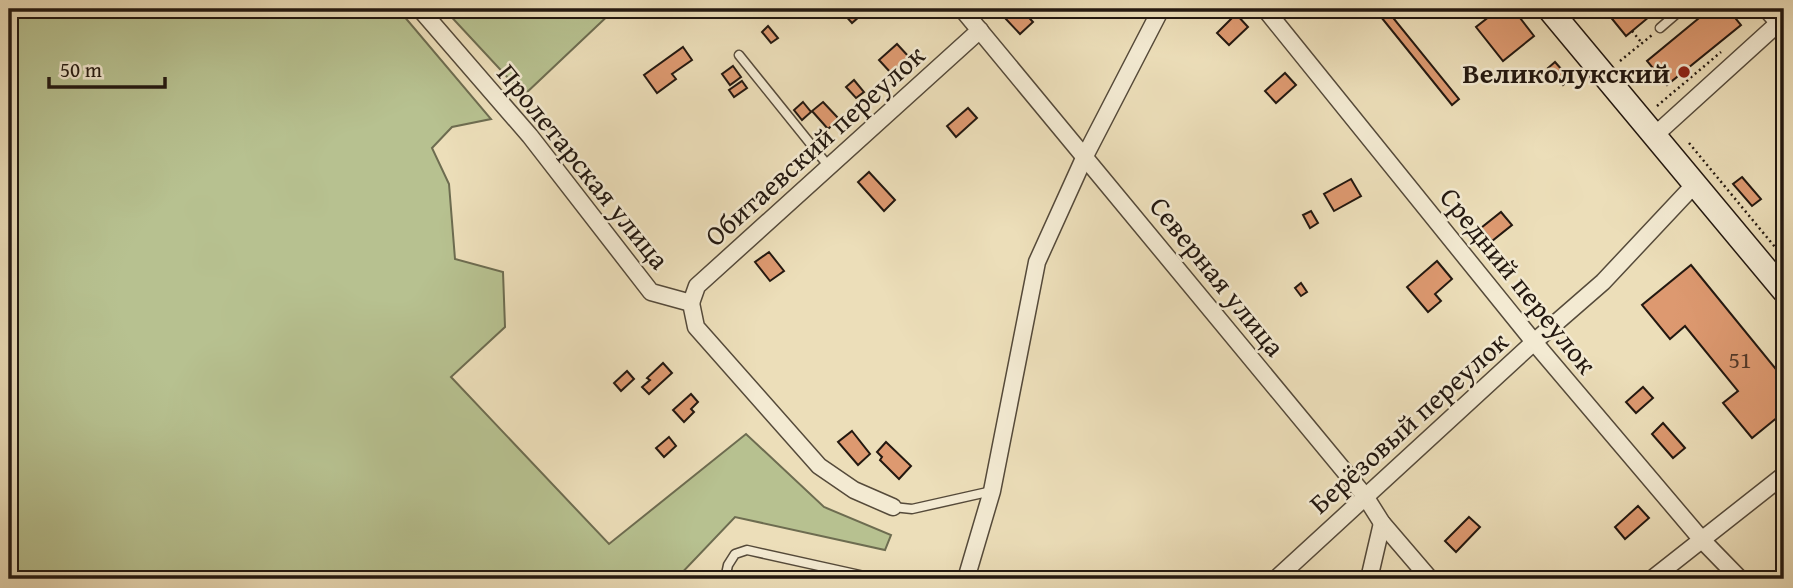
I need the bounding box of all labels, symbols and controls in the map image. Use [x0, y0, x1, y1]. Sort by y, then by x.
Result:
street label: Обитаевский переулок [695, 35, 933, 255]
scale bar [49, 46, 164, 90]
place label: Великолукский [1463, 52, 1670, 93]
text: 50 m [60, 54, 102, 85]
street label: Пролетарская улица [488, 54, 680, 278]
marker: Великолукский [1676, 64, 1692, 80]
street label: Средний переулок [1431, 178, 1608, 383]
street label: Северная улица [1140, 187, 1296, 365]
street label: Берёзовый переулок [1299, 321, 1517, 523]
house number: 51 [1728, 342, 1752, 377]

